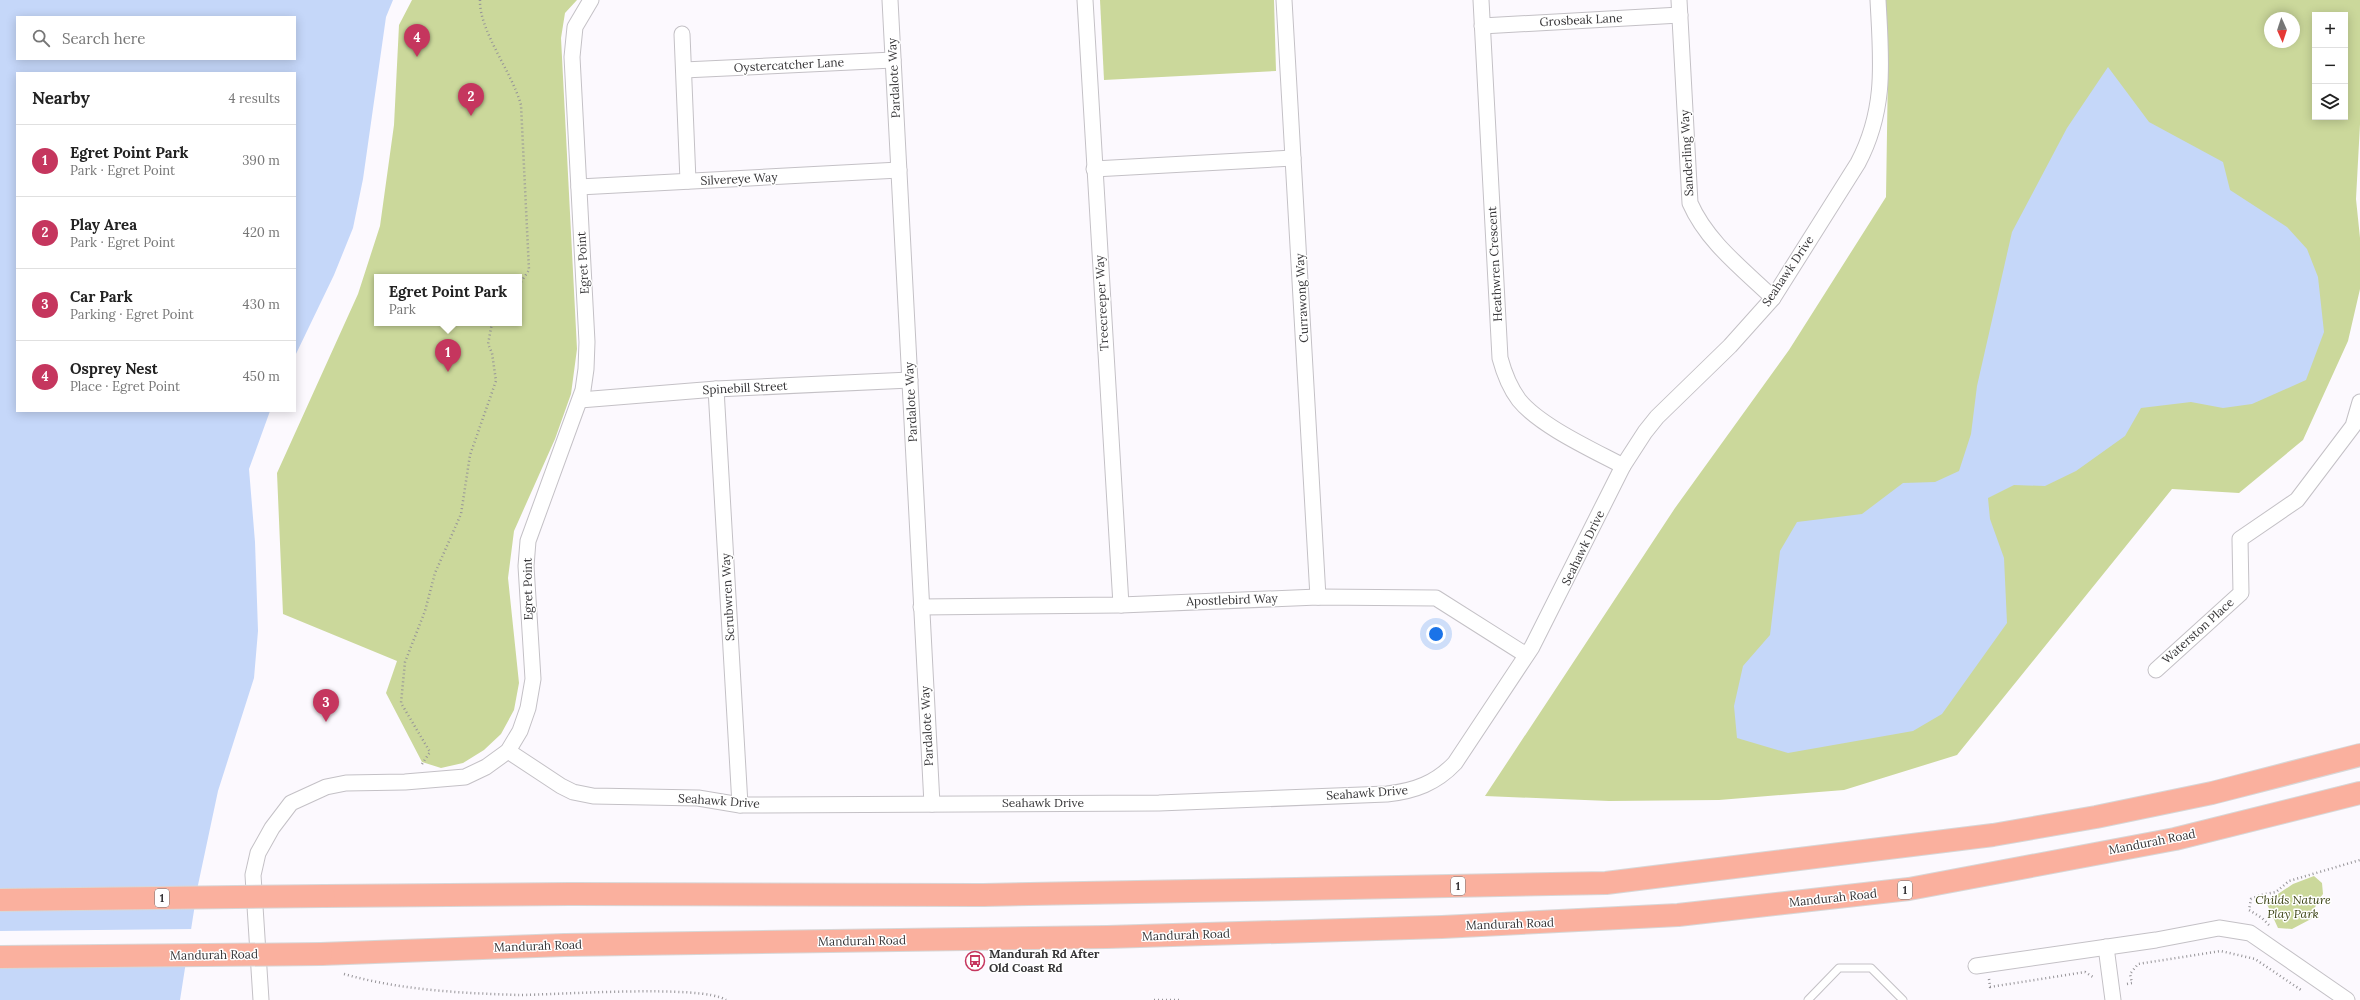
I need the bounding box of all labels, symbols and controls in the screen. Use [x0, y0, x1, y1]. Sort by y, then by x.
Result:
street label: Grosbeak Lane [1539, 10, 1623, 29]
north arrow [2264, 12, 2300, 48]
map controls [2312, 12, 2348, 120]
button: + [2312, 12, 2348, 48]
search box [16, 16, 296, 60]
pin: 4 [404, 24, 430, 57]
icon: search [30, 27, 52, 49]
text: Search here [62, 29, 145, 48]
street label: Pardalote Way [884, 37, 903, 119]
button: − [2312, 48, 2348, 84]
street label: Oystercatcher Lane [733, 54, 845, 75]
pin: 2 [458, 83, 484, 116]
button: layers [2312, 84, 2348, 120]
text: Nearby [32, 87, 90, 109]
text: 4 results [229, 90, 280, 107]
street label: Sanderling Way [1677, 109, 1696, 197]
text: Egret Point Park [70, 143, 189, 162]
text: 1 [42, 152, 48, 169]
text: 390 m [242, 152, 280, 169]
text: Park · Egret Point [70, 162, 175, 179]
street label: Silvereye Way [700, 169, 779, 188]
street label: Heathwren Crescent [1484, 206, 1505, 322]
text: Play Area [70, 215, 137, 234]
text: 2 [42, 224, 48, 241]
text: 420 m [243, 224, 280, 241]
street label: Egret Point [573, 231, 592, 295]
street label: Seahawk Drive [1758, 232, 1817, 309]
text: Park · Egret Point [70, 234, 175, 251]
street label: Currawong Way [1292, 252, 1311, 343]
street label: Treecreeper Way [1091, 254, 1111, 351]
popup [374, 274, 522, 326]
text: Egret Point Park [389, 282, 507, 301]
text: Car Park [70, 287, 133, 306]
text: 3 [41, 296, 49, 313]
text: 430 m [243, 296, 280, 313]
text: Park [389, 301, 416, 318]
text: Parking · Egret Point [70, 306, 194, 323]
pin: 1 [435, 339, 461, 372]
text: Osprey Nest [70, 359, 158, 378]
street label: Pardalote Way [901, 361, 920, 443]
text: 4 [41, 368, 49, 385]
text: 450 m [243, 368, 280, 385]
text: Place · Egret Point [70, 378, 180, 395]
street label: Spinebill Street [702, 378, 788, 397]
street label: Seahawk Drive [1558, 507, 1607, 588]
street label: Scrubwren Way [718, 552, 737, 641]
street label: Egret Point [519, 557, 536, 621]
street label: Apostlebird Way [1185, 590, 1279, 609]
street label: Waterston Place [2159, 594, 2237, 667]
your location [1426, 624, 1446, 644]
street label: Pardalote Way [917, 685, 936, 767]
pin: 3 [313, 689, 339, 722]
street label: Seahawk Drive [1326, 782, 1409, 803]
street label: Seahawk Drive [678, 790, 761, 811]
street label: Seahawk Drive [1002, 795, 1084, 810]
street label: Mandurah Road [2107, 826, 2197, 857]
road number: 1 [1451, 877, 1465, 895]
road number: 1 [1898, 881, 1912, 899]
street label: Mandurah Road [1788, 885, 1878, 910]
road number: 1 [155, 889, 169, 907]
park label: Childs Nature Play Park [2255, 892, 2331, 921]
street label: Mandurah Road [1466, 914, 1554, 933]
street label: Mandurah Road [1142, 925, 1230, 944]
street label: Mandurah Road [818, 932, 906, 949]
street label: Mandurah Road [494, 936, 582, 955]
street label: Mandurah Road [170, 946, 258, 963]
place label: Mandurah Rd After Old Coast Rd [989, 946, 1100, 975]
bus stop icon: Mandurah Rd After Old Coast Rd [964, 950, 986, 972]

